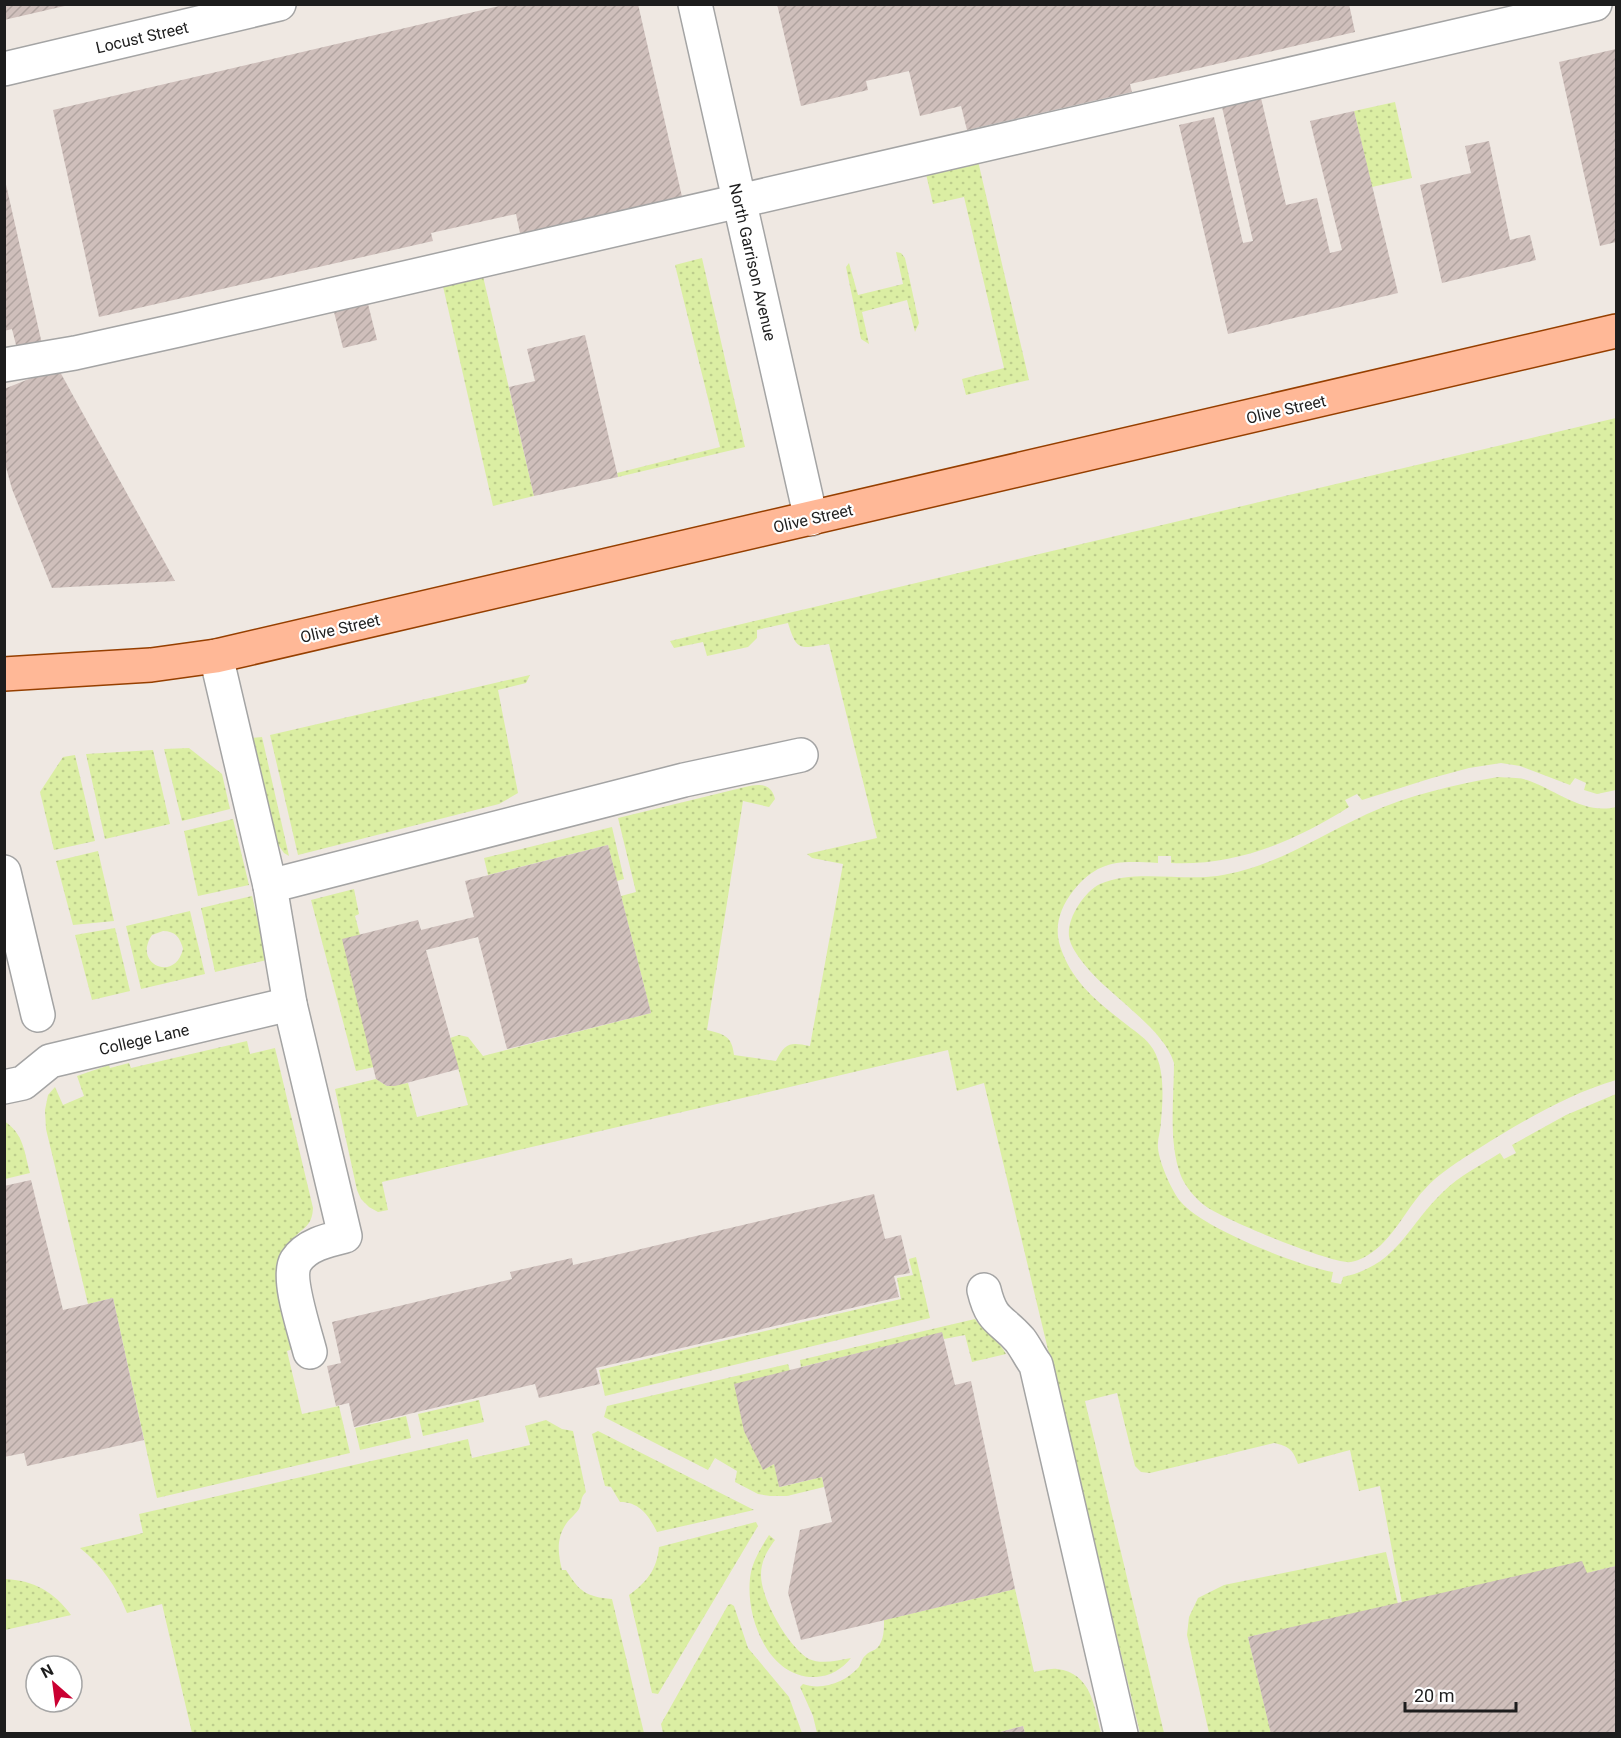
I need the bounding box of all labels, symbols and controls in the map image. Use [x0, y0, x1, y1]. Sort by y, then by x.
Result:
street label: Locust Street [94, 18, 190, 57]
street label: North Garrison Avenue [725, 181, 780, 343]
street label: Olive Street [1244, 391, 1328, 428]
street label: Olive Street [771, 500, 855, 537]
street label: Olive Street [298, 610, 382, 647]
street label: College Lane [97, 1020, 191, 1059]
north arrow [24, 1654, 84, 1714]
text: N [38, 1660, 57, 1682]
scale bar [1405, 1675, 1516, 1713]
text: 20 m [1414, 1685, 1454, 1706]

